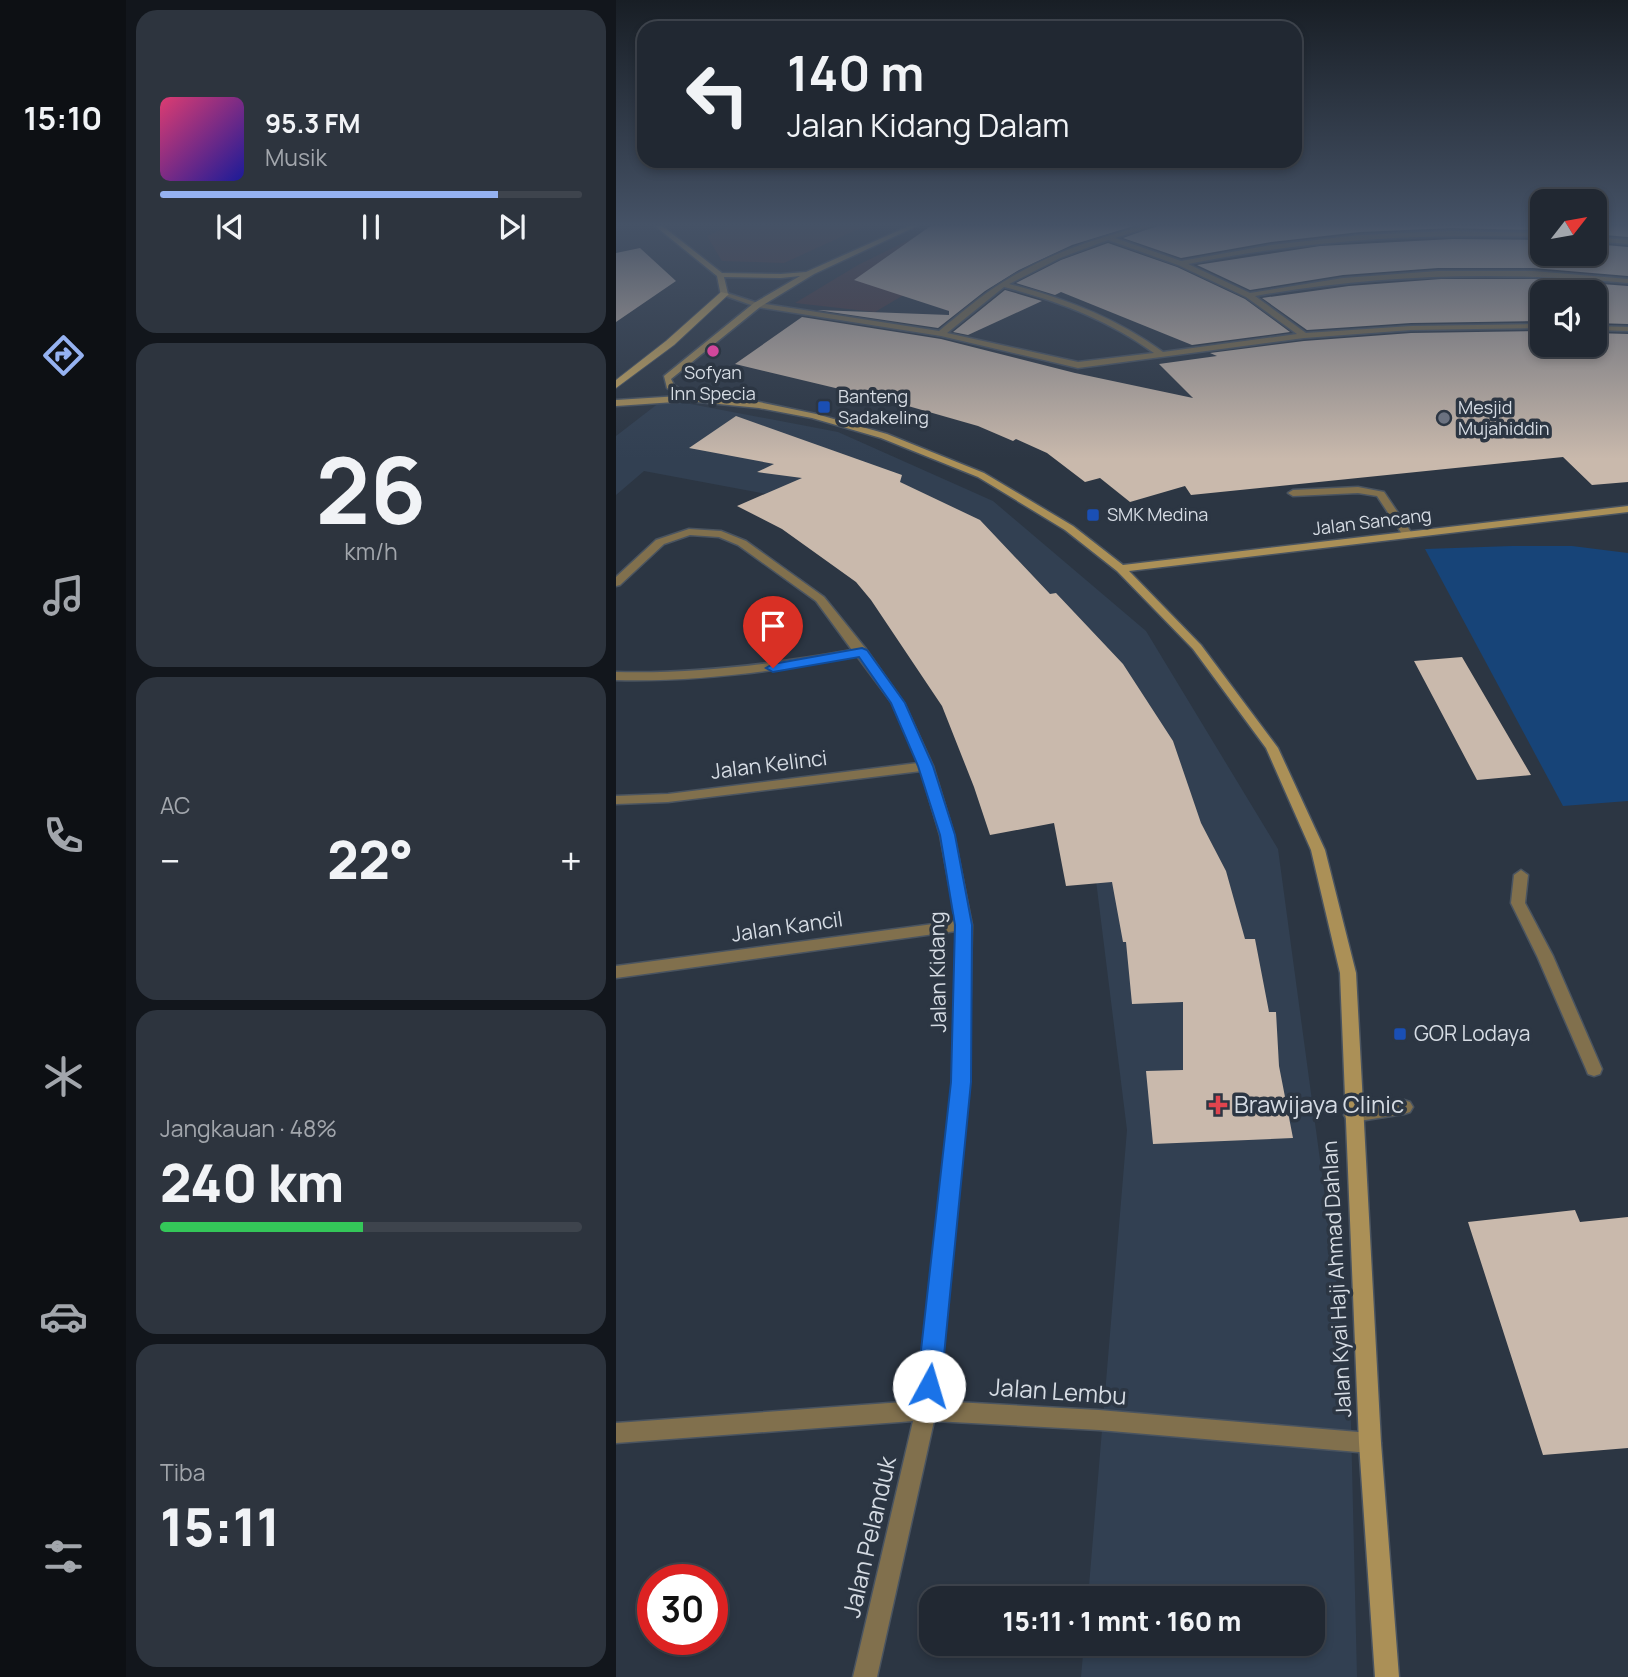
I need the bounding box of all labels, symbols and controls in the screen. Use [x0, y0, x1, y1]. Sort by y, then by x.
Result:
text: 140 m [787, 39, 924, 106]
icon: left [672, 49, 763, 140]
text: 15:10 [24, 96, 102, 140]
text: Jalan Kidang Dalam [787, 103, 1069, 147]
text: 95.3 FM [265, 105, 360, 141]
text: Musik [265, 141, 327, 173]
north arrow [1530, 189, 1606, 266]
map controls [1530, 189, 1607, 357]
icon: previous [211, 208, 249, 246]
icon: pause [352, 208, 390, 246]
icon: next [493, 208, 531, 246]
button: sound [1530, 280, 1607, 357]
icon: directions [39, 331, 88, 380]
marker: Sofyan Inn Specia [705, 343, 721, 359]
place label: Sofyan Inn Specia [670, 360, 756, 405]
place label: Banteng Sadakeling [838, 384, 929, 429]
place label: Mesjid Mujahiddin [1458, 395, 1549, 440]
marker: Banteng Sadakeling [816, 399, 832, 415]
marker: Mesjid Mujahiddin [1436, 410, 1452, 426]
text: 26 [316, 427, 426, 551]
place label: SMK Medina [1107, 502, 1208, 526]
street label: Jalan Sancang [1311, 502, 1433, 540]
marker: SMK Medina [1085, 507, 1101, 523]
text: km/h [344, 535, 398, 567]
icon: music [39, 571, 88, 620]
pin [743, 596, 803, 668]
icon: arrive [754, 607, 792, 645]
street label: Jalan Kelinci [709, 743, 829, 785]
text: AC [160, 789, 191, 821]
icon: phone [39, 811, 88, 860]
text: 22° [327, 824, 413, 895]
text: − [160, 834, 181, 886]
text: + [560, 834, 582, 886]
street label: Jalan Kancil [729, 904, 844, 948]
street label: Jalan Kidang [922, 911, 952, 1033]
place label: GOR Lodaya [1414, 1019, 1530, 1047]
marker: GOR Lodaya [1392, 1026, 1408, 1042]
icon: climate [39, 1052, 88, 1101]
place label: Brawijaya Clinic [1234, 1087, 1404, 1120]
marker: Brawijaya Clinic [1208, 1095, 1228, 1115]
text: Jangkauan · 48% [160, 1112, 337, 1144]
street label: Jalan Kyai Haji Ahmad Dahlan [1315, 1140, 1357, 1418]
text: 240 km [160, 1147, 344, 1218]
icon: car [39, 1292, 88, 1341]
position arrow [892, 1349, 966, 1423]
street label: Jalan Lembu [989, 1369, 1128, 1412]
street label: Jalan Pelanduk [834, 1452, 903, 1620]
text: Tiba [160, 1456, 205, 1488]
text: 15:11 [160, 1491, 280, 1562]
icon: filters [39, 1532, 88, 1581]
speed limit sign: 30 [637, 1564, 728, 1655]
text: 15:11 · 1 mnt · 160 m [1003, 1603, 1241, 1639]

